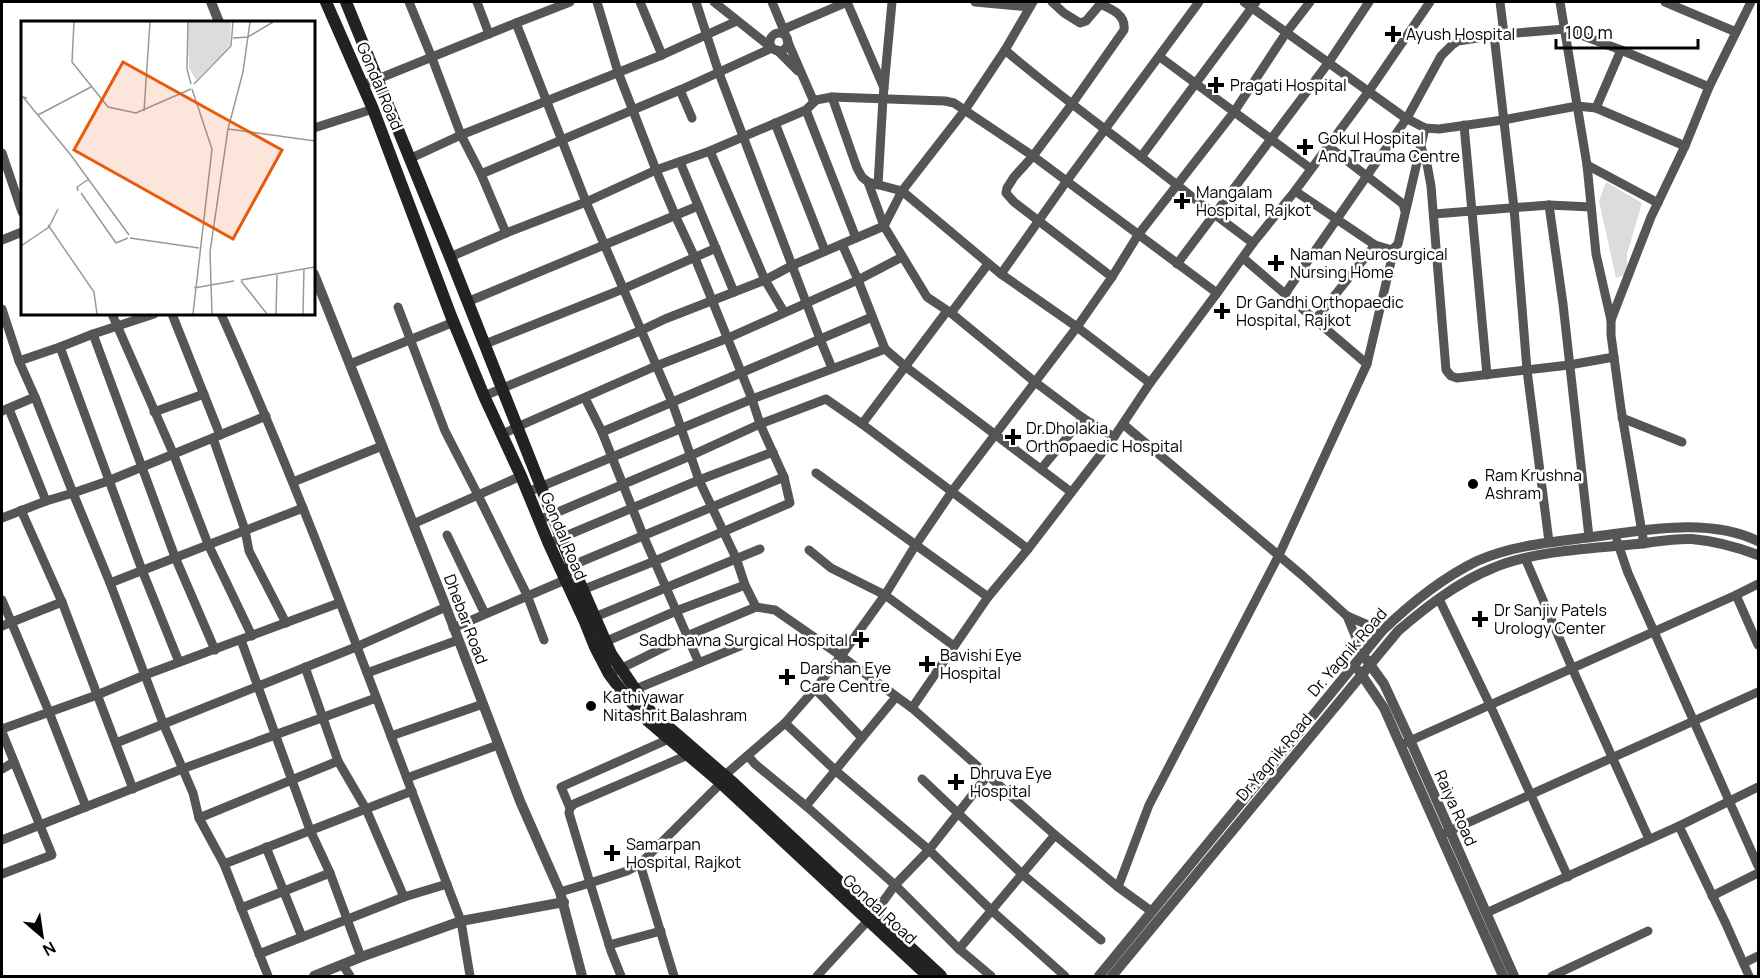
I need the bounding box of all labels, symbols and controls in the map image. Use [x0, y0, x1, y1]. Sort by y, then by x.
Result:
scale bar [1556, 12, 1698, 50]
text: 100 m [1565, 20, 1613, 44]
inset map [21, 21, 315, 315]
place label: Ayush Hospital [1406, 23, 1515, 45]
marker: Ayush Hospital [1384, 25, 1402, 43]
street label: Gondal Road [352, 39, 408, 133]
place label: Pragati Hospital [1230, 74, 1347, 96]
marker: Pragati Hospital [1207, 76, 1225, 94]
place label: Gokul Hospital And Trauma Centre [1318, 127, 1460, 167]
marker: Gokul Hospital And Trauma Centre [1296, 138, 1314, 156]
place label: Mangalam Hospital, Rajkot [1196, 181, 1311, 221]
marker: Mangalam Hospital, Rajkot [1173, 192, 1191, 210]
place label: Naman Neurosurgical Nursing Home [1290, 243, 1448, 283]
marker: Naman Neurosurgical Nursing Home [1267, 254, 1285, 272]
place label: Dr Gandhi Orthopaedic Hospital, Rajkot [1236, 291, 1404, 331]
marker: Dr Gandhi Orthopaedic Hospital, Rajkot [1213, 302, 1231, 320]
place label: Dr.Dholakia Orthopaedic Hospital [1026, 417, 1183, 457]
marker: Dr.Dholakia Orthopaedic Hospital [1004, 428, 1022, 446]
place label: Ram Krushna Ashram [1485, 464, 1582, 504]
marker: Ram Krushna Ashram [1466, 477, 1480, 491]
street label: Gondal Road [536, 489, 592, 583]
street label: Dhebar Road [439, 571, 493, 667]
place label: Dr Sanjiv Patels Urology Center [1494, 599, 1607, 639]
street label: Dr. Yagnik Road [1302, 603, 1392, 701]
marker: Dr Sanjiv Patels Urology Center [1471, 610, 1489, 628]
place label: Sadbhavna Surgical Hospital [639, 629, 848, 651]
marker: Sadbhavna Surgical Hospital [852, 631, 870, 649]
place label: Bavishi Eye Hospital [940, 644, 1022, 684]
marker: Bavishi Eye Hospital [918, 655, 936, 673]
place label: Darshan Eye Care Centre [800, 657, 891, 697]
marker: Darshan Eye Care Centre [778, 668, 796, 686]
place label: Kathiyawar Nitashrit Balashram [603, 686, 747, 726]
marker: Kathiyawar Nitashrit Balashram [584, 699, 598, 713]
street label: Dr.Yagnik Road [1231, 709, 1317, 805]
place label: Dhruva Eye Hospital [970, 762, 1052, 802]
street label: Raiya Road [1430, 767, 1482, 849]
marker: Dhruva Eye Hospital [947, 773, 965, 791]
place label: Samarpan Hospital, Rajkot [626, 833, 741, 873]
marker: Samarpan Hospital, Rajkot [603, 844, 621, 862]
street label: Gondal Road [838, 869, 922, 949]
north arrow [12, 906, 72, 966]
text: N [39, 937, 60, 962]

